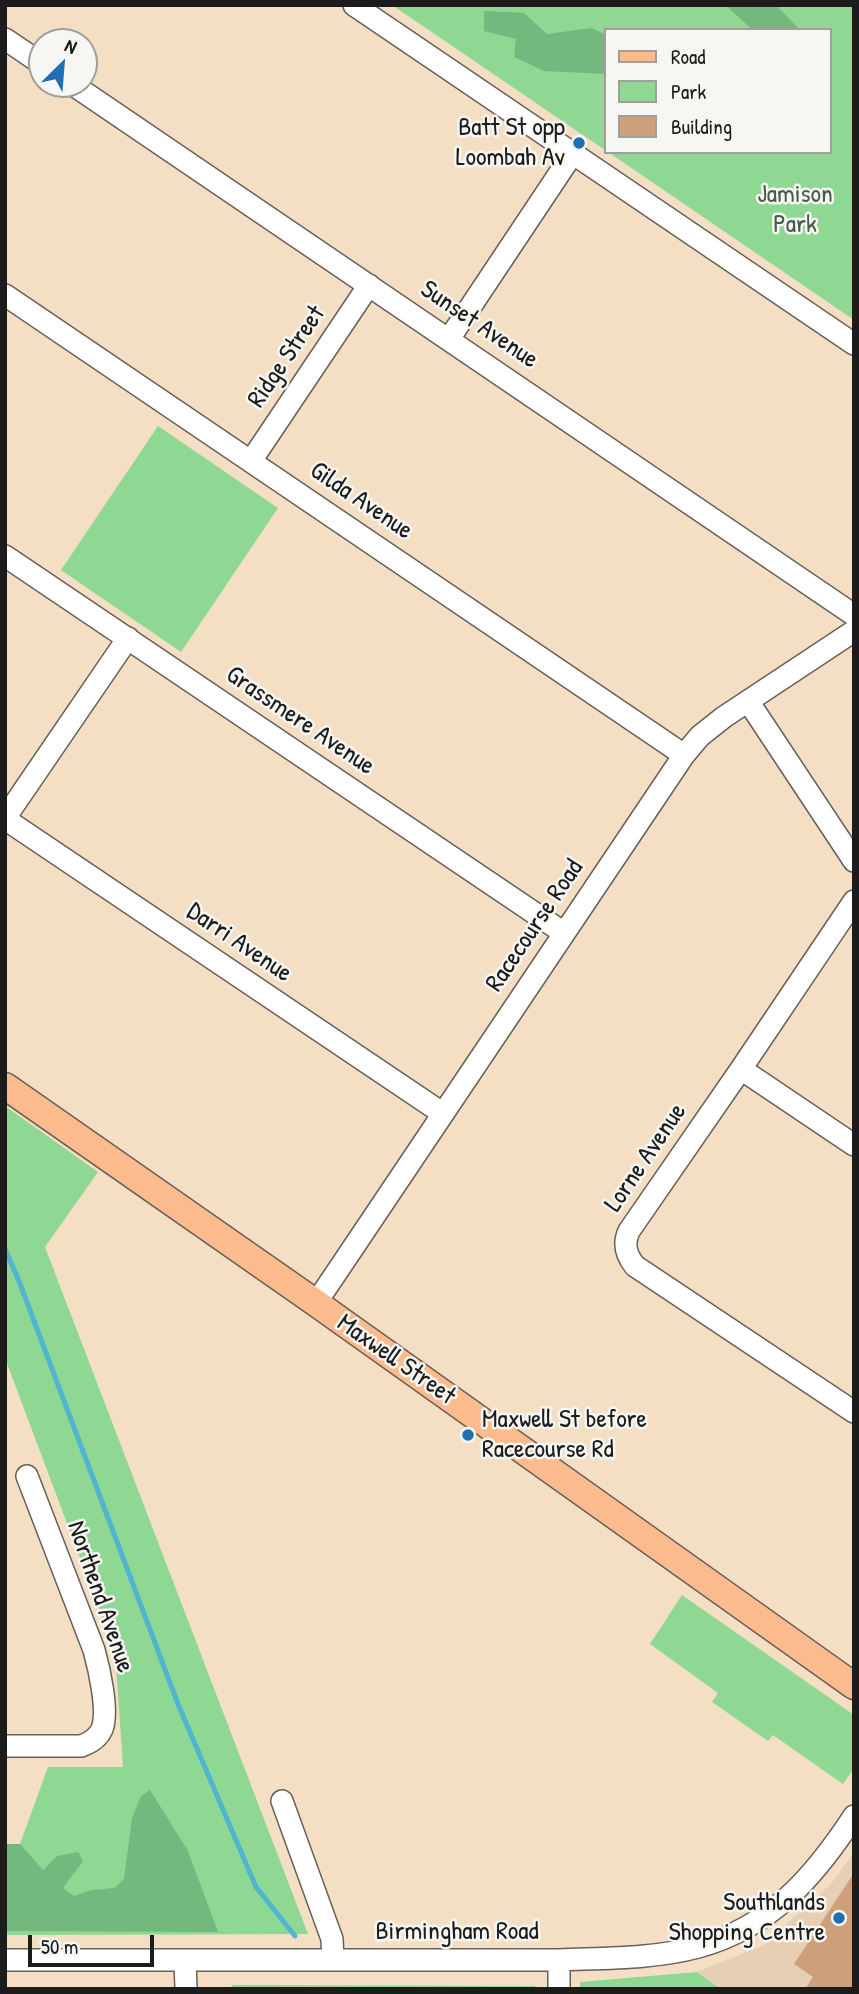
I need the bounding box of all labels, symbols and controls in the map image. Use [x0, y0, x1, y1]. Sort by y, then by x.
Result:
north arrow [28, 28, 98, 98]
legend [604, 28, 831, 154]
text: N [61, 32, 81, 60]
text: Road [671, 42, 705, 71]
text: Park [671, 77, 706, 106]
place label: Batt St opp Loombah Av [456, 112, 565, 174]
text: Building [671, 112, 732, 141]
marker: Batt St opp Loombah Av [571, 135, 587, 151]
park label: Jamison Park [757, 179, 833, 241]
street label: Sunset Avenue [414, 274, 544, 376]
street label: Ridge Street [242, 300, 332, 414]
street label: Gilda Avenue [304, 455, 418, 547]
street label: Grassmere Avenue [220, 660, 380, 782]
street label: Racecourse Road [479, 854, 591, 998]
street label: Darri Avenue [180, 896, 298, 990]
street label: Lorne Avenue [598, 1098, 694, 1218]
street label: Maxwell Street [331, 1308, 461, 1412]
place label: Maxwell St before Racecourse Rd [482, 1404, 647, 1466]
marker: Maxwell St before Racecourse Rd [460, 1427, 476, 1443]
street label: Northend Avenue [59, 1517, 141, 1677]
place label: Southlands Shopping Centre [669, 1887, 825, 1948]
marker: Southlands Shopping Centre [831, 1910, 847, 1926]
street label: Birmingham Road [375, 1916, 539, 1948]
scale bar [32, 1920, 158, 1964]
text: 50 m [41, 1932, 78, 1961]

